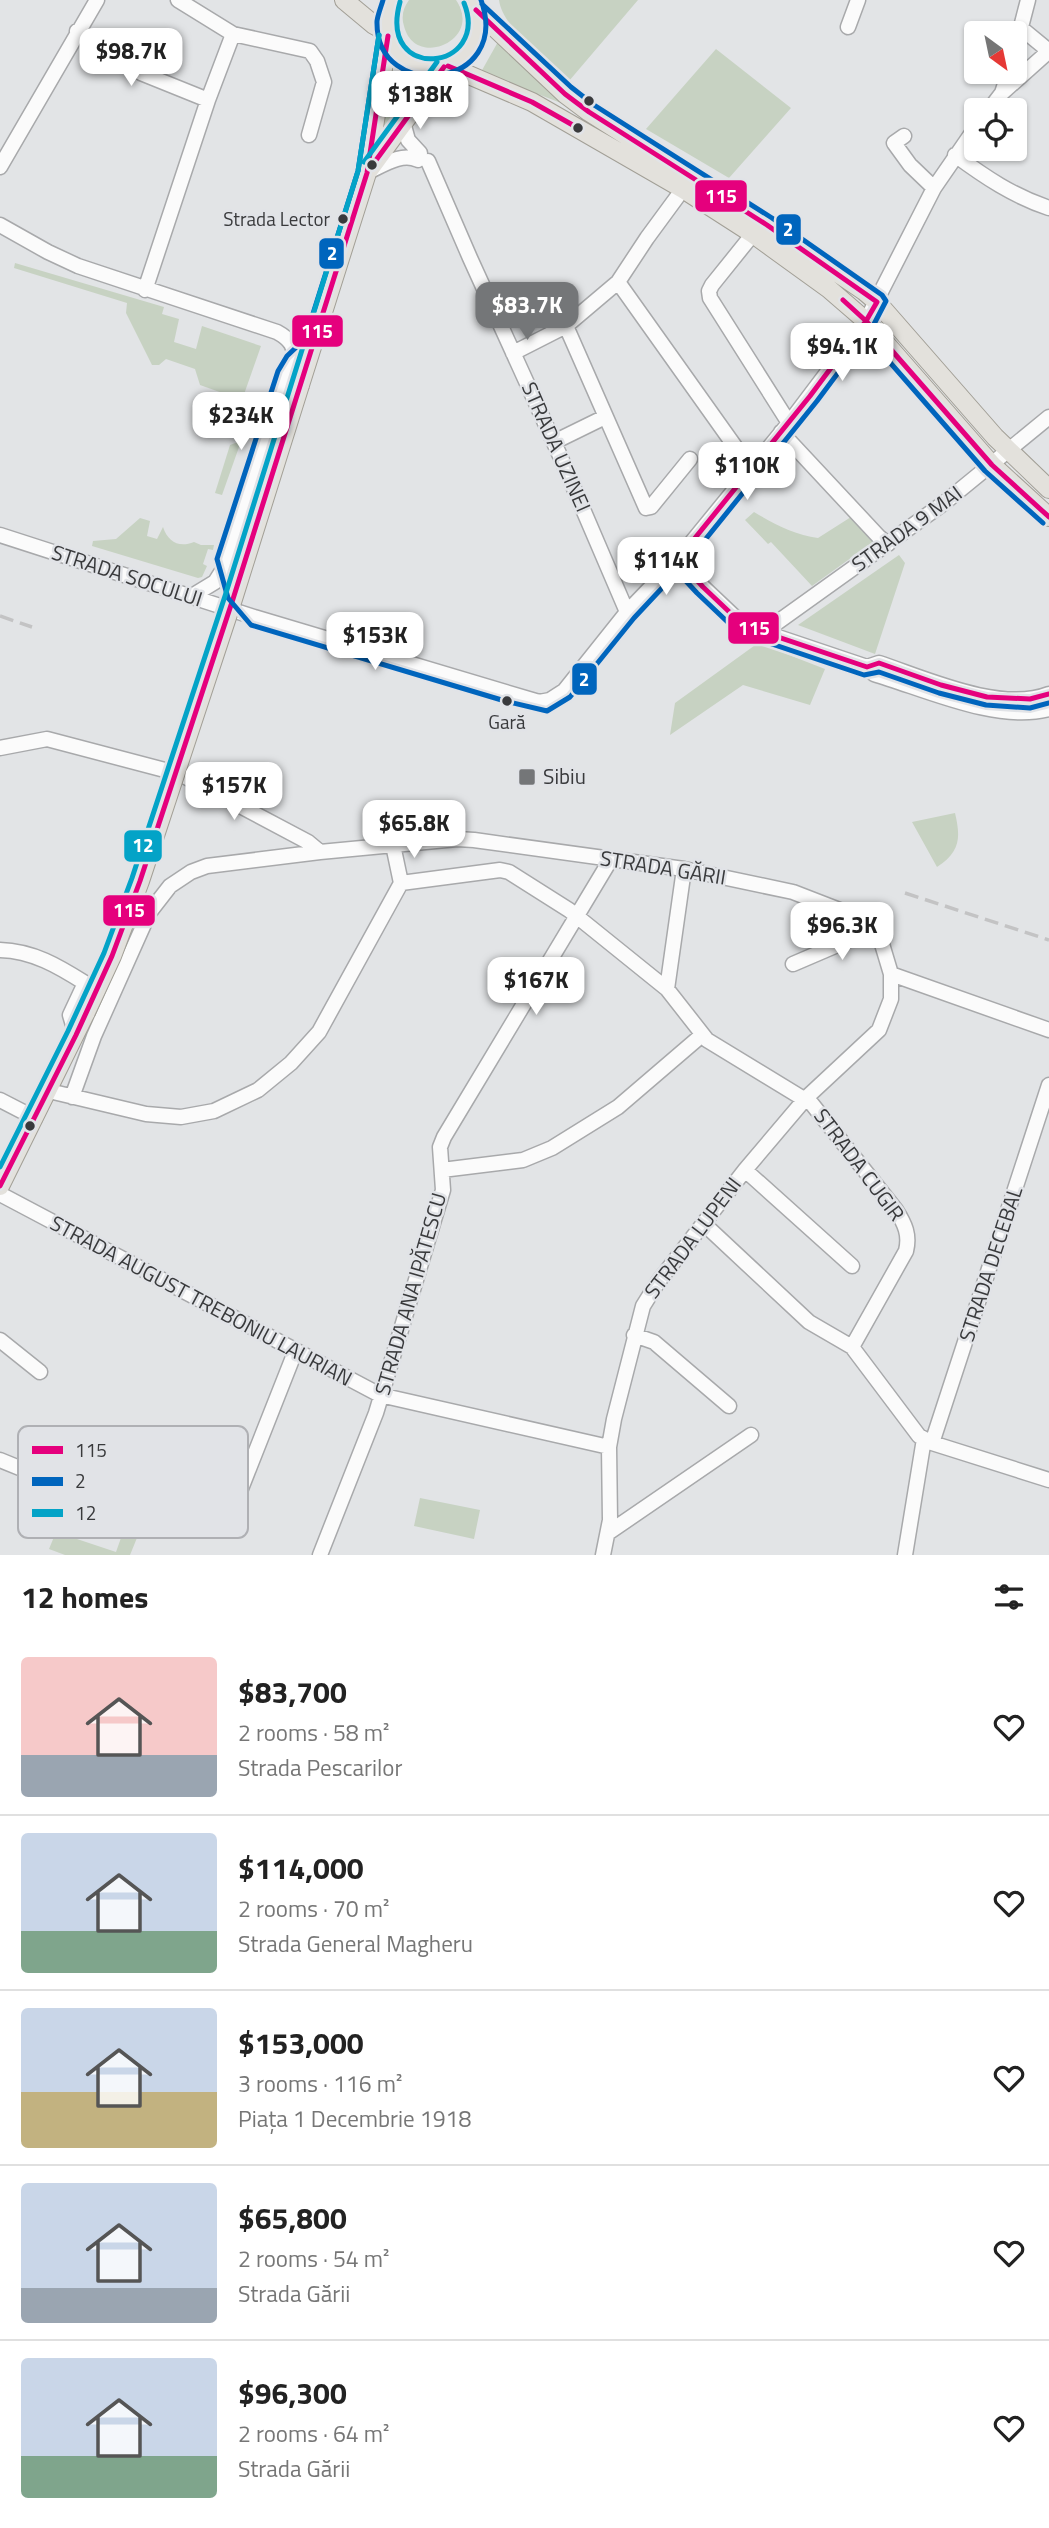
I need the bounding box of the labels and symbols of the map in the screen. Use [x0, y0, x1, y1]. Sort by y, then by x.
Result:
north arrow [964, 21, 1027, 84]
pin: $98.7K [74, 28, 188, 88]
pin: $138K [371, 72, 469, 131]
unlabelled marker [582, 94, 596, 108]
unlabelled marker [571, 121, 585, 135]
unlabelled marker [365, 158, 379, 172]
line badge: 115 [694, 179, 748, 213]
text: 115 [705, 181, 737, 210]
place label: Strada Lector [223, 204, 330, 233]
marker: Strada Lector [336, 212, 350, 226]
line badge: 2 [775, 213, 802, 246]
text: 2 [783, 214, 793, 243]
line badge: 2 [318, 237, 345, 270]
text: 2 [327, 238, 337, 267]
pin: $83.7K [470, 282, 584, 342]
line badge: 115 [291, 314, 344, 348]
text: 115 [301, 316, 333, 345]
pin: $94.1K [785, 324, 899, 383]
street label: STRADA UZINEI [514, 377, 600, 517]
pin: $234K [192, 392, 290, 452]
pin: $110K [698, 442, 796, 502]
street label: STRADA 9 MAI [844, 477, 968, 579]
street label: STRADA SOCULUI [48, 536, 207, 614]
pin: $114K [617, 538, 715, 597]
line badge: 115 [727, 611, 780, 645]
pin: $153K [326, 612, 424, 672]
text: 115 [738, 613, 770, 642]
line badge: 2 [571, 662, 598, 696]
text: 2 [579, 664, 589, 693]
marker: Gară [500, 694, 514, 708]
place label: Gară [488, 707, 526, 736]
place label: Sibiu [543, 760, 586, 792]
pin: $157K [185, 762, 283, 822]
marker: Sibiu [517, 767, 537, 787]
pin: $65.8K [357, 800, 471, 860]
line badge: 12 [123, 829, 163, 863]
text: 12 [132, 830, 154, 859]
street label: STRADA GĂRII [598, 841, 728, 893]
line badge: 115 [102, 894, 156, 927]
text: 115 [113, 895, 145, 924]
pin: $96.3K [785, 902, 899, 962]
pin: $167K [487, 958, 585, 1017]
street label: STRADA CUGIR [807, 1101, 913, 1228]
unlabelled marker [23, 1119, 37, 1133]
street label: STRADA LUPENI [636, 1170, 749, 1305]
street label: STRADA DECEBAL [950, 1182, 1030, 1345]
street label: STRADA ANA IPĂTESCU [366, 1189, 454, 1399]
street label: STRADA AUGUST TREBONIU LAURIAN [45, 1207, 358, 1394]
legend [18, 1426, 248, 1538]
text: 115 [75, 1435, 107, 1464]
text: 2 [75, 1466, 86, 1495]
text: 12 [75, 1498, 96, 1527]

